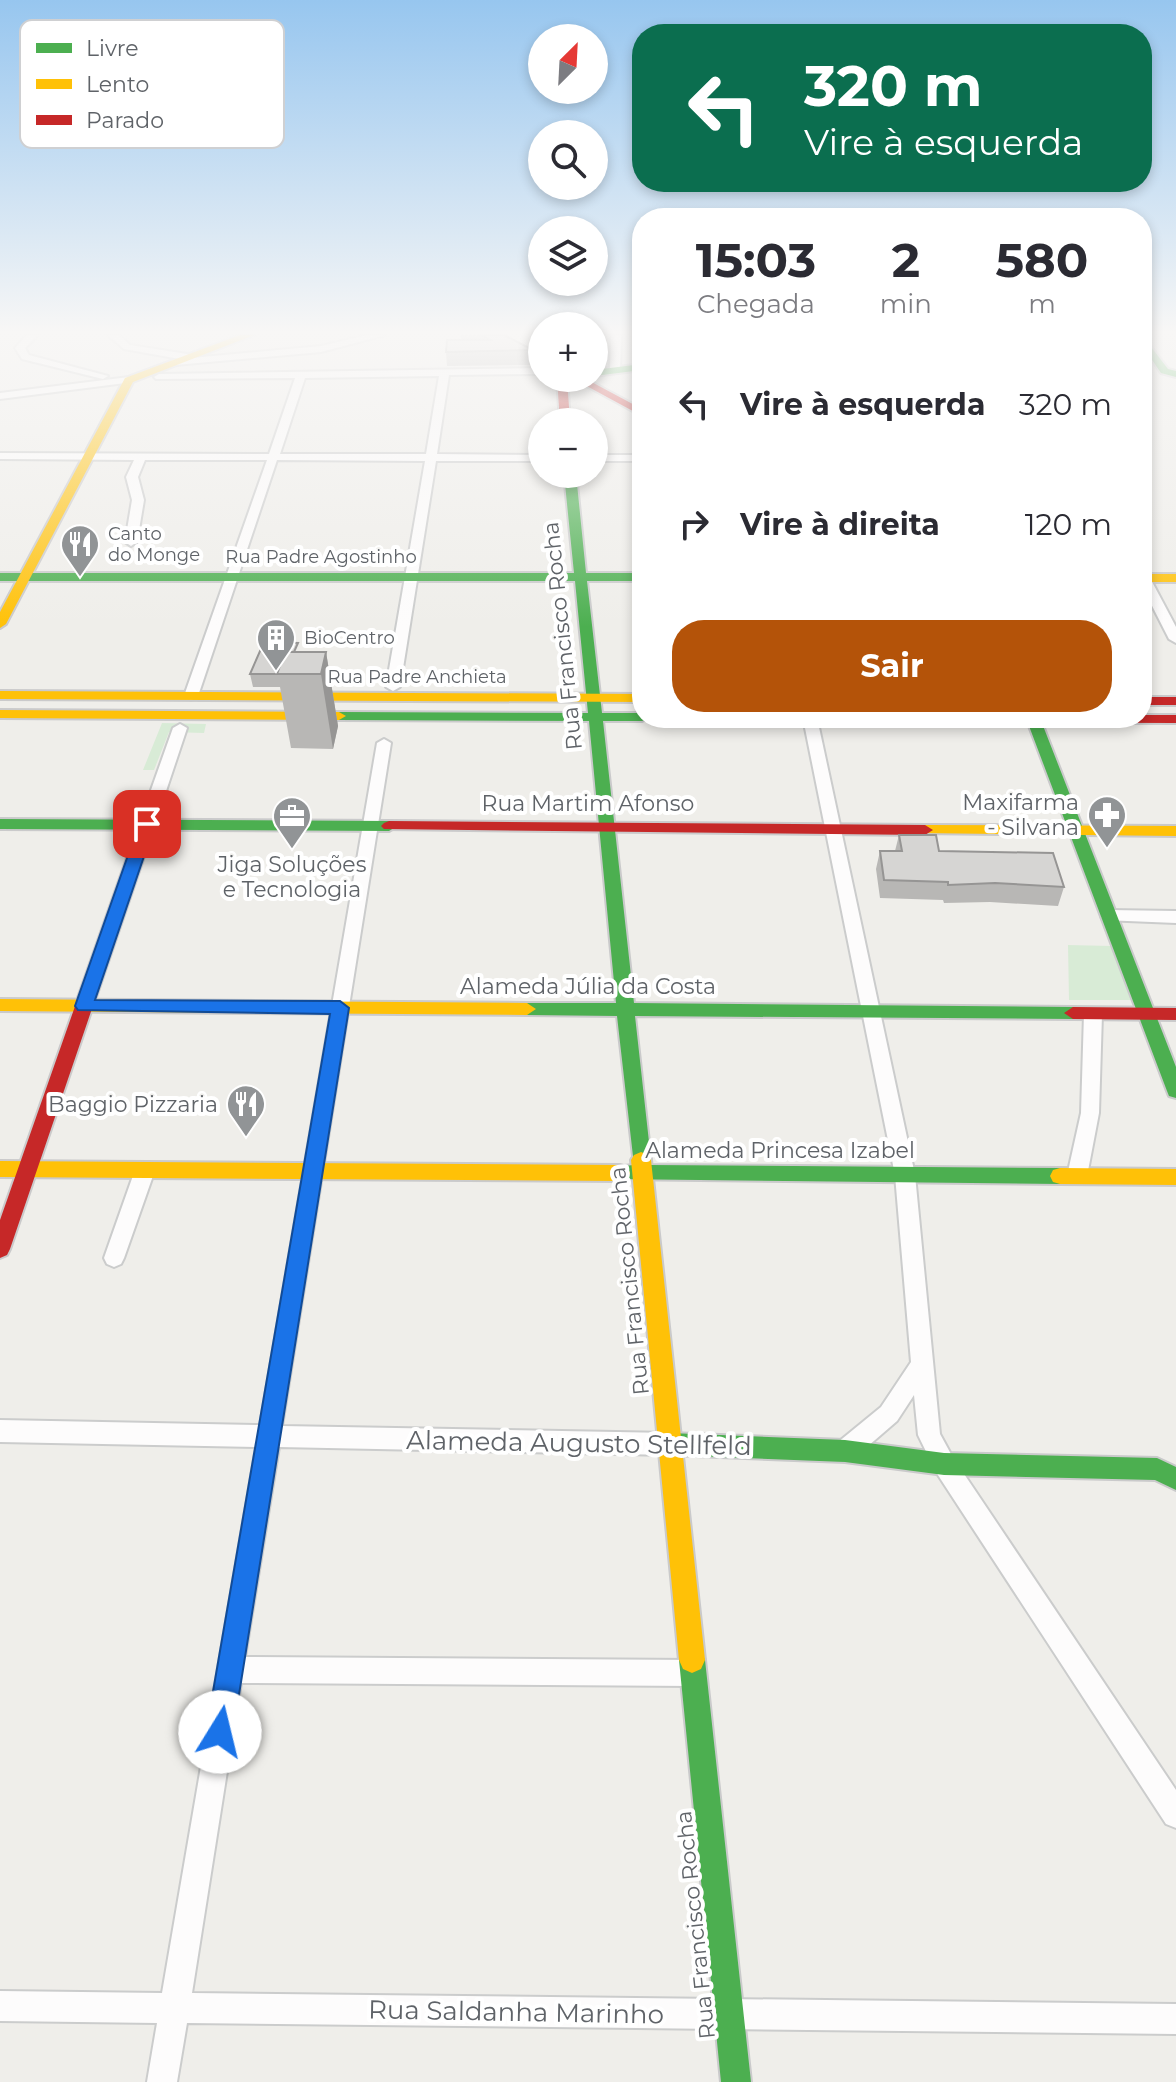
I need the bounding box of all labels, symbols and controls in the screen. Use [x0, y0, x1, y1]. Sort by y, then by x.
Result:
legend [20, 20, 284, 148]
north arrow [528, 24, 608, 104]
map controls [528, 24, 608, 488]
text: Livre [86, 35, 139, 62]
text: 320 m [804, 52, 983, 120]
icon: left [672, 56, 776, 160]
text: Lento [86, 71, 149, 98]
text: Parado [86, 107, 164, 134]
button: search [528, 120, 608, 200]
text: Vire à esquerda [804, 120, 1083, 164]
button: layers [528, 216, 608, 296]
text: 15:03 [696, 231, 816, 289]
text: 2 [892, 231, 920, 289]
text: 580 [996, 231, 1088, 289]
text: Chegada [697, 288, 815, 320]
text: min [880, 288, 932, 320]
text: m [1028, 288, 1056, 320]
button: + [528, 312, 608, 392]
icon: left [672, 382, 716, 426]
text: Vire à esquerda [740, 386, 985, 423]
text: 320 m [1019, 386, 1112, 423]
button: − [528, 408, 608, 488]
icon: right [672, 502, 716, 546]
text: Vire à direita [740, 506, 940, 543]
text: 120 m [1025, 506, 1112, 543]
street label: Rua Francisco Rocha [537, 521, 588, 751]
restaurant icon: Canto do Monge [59, 523, 101, 578]
place label: Canto do Monge [108, 523, 200, 566]
street label: Rua Padre Agostinho [225, 546, 417, 568]
building icon: BioCentro [255, 617, 297, 672]
button: Sair [672, 620, 1112, 712]
place label: BioCentro [304, 627, 395, 649]
street label: Rua Padre Anchieta [327, 666, 507, 688]
place label: Maxifarma - Silvana [962, 789, 1079, 841]
pin [113, 790, 181, 858]
street label: Rua Martim Afonso [482, 790, 694, 817]
pharmacy icon: Maxifarma - Silvana [1086, 794, 1128, 849]
office icon: Jiga Soluções e Tecnologia [271, 795, 313, 850]
icon: arrive [125, 802, 169, 846]
place label: Jiga Soluções e Tecnologia [217, 851, 367, 903]
street label: Alameda Júlia da Costa [460, 973, 716, 1000]
restaurant icon: Baggio Pizzaria [225, 1083, 267, 1138]
place label: Baggio Pizzaria [48, 1091, 218, 1118]
street label: Alameda Princesa Izabel [645, 1137, 915, 1164]
street label: Rua Francisco Rocha [604, 1166, 655, 1396]
street label: Alameda Augusto Stellfeld [406, 1424, 752, 1462]
position arrow [178, 1690, 262, 1774]
street label: Rua Francisco Rocha [670, 1810, 721, 2040]
street label: Rua Saldanha Marinho [368, 1993, 664, 2031]

